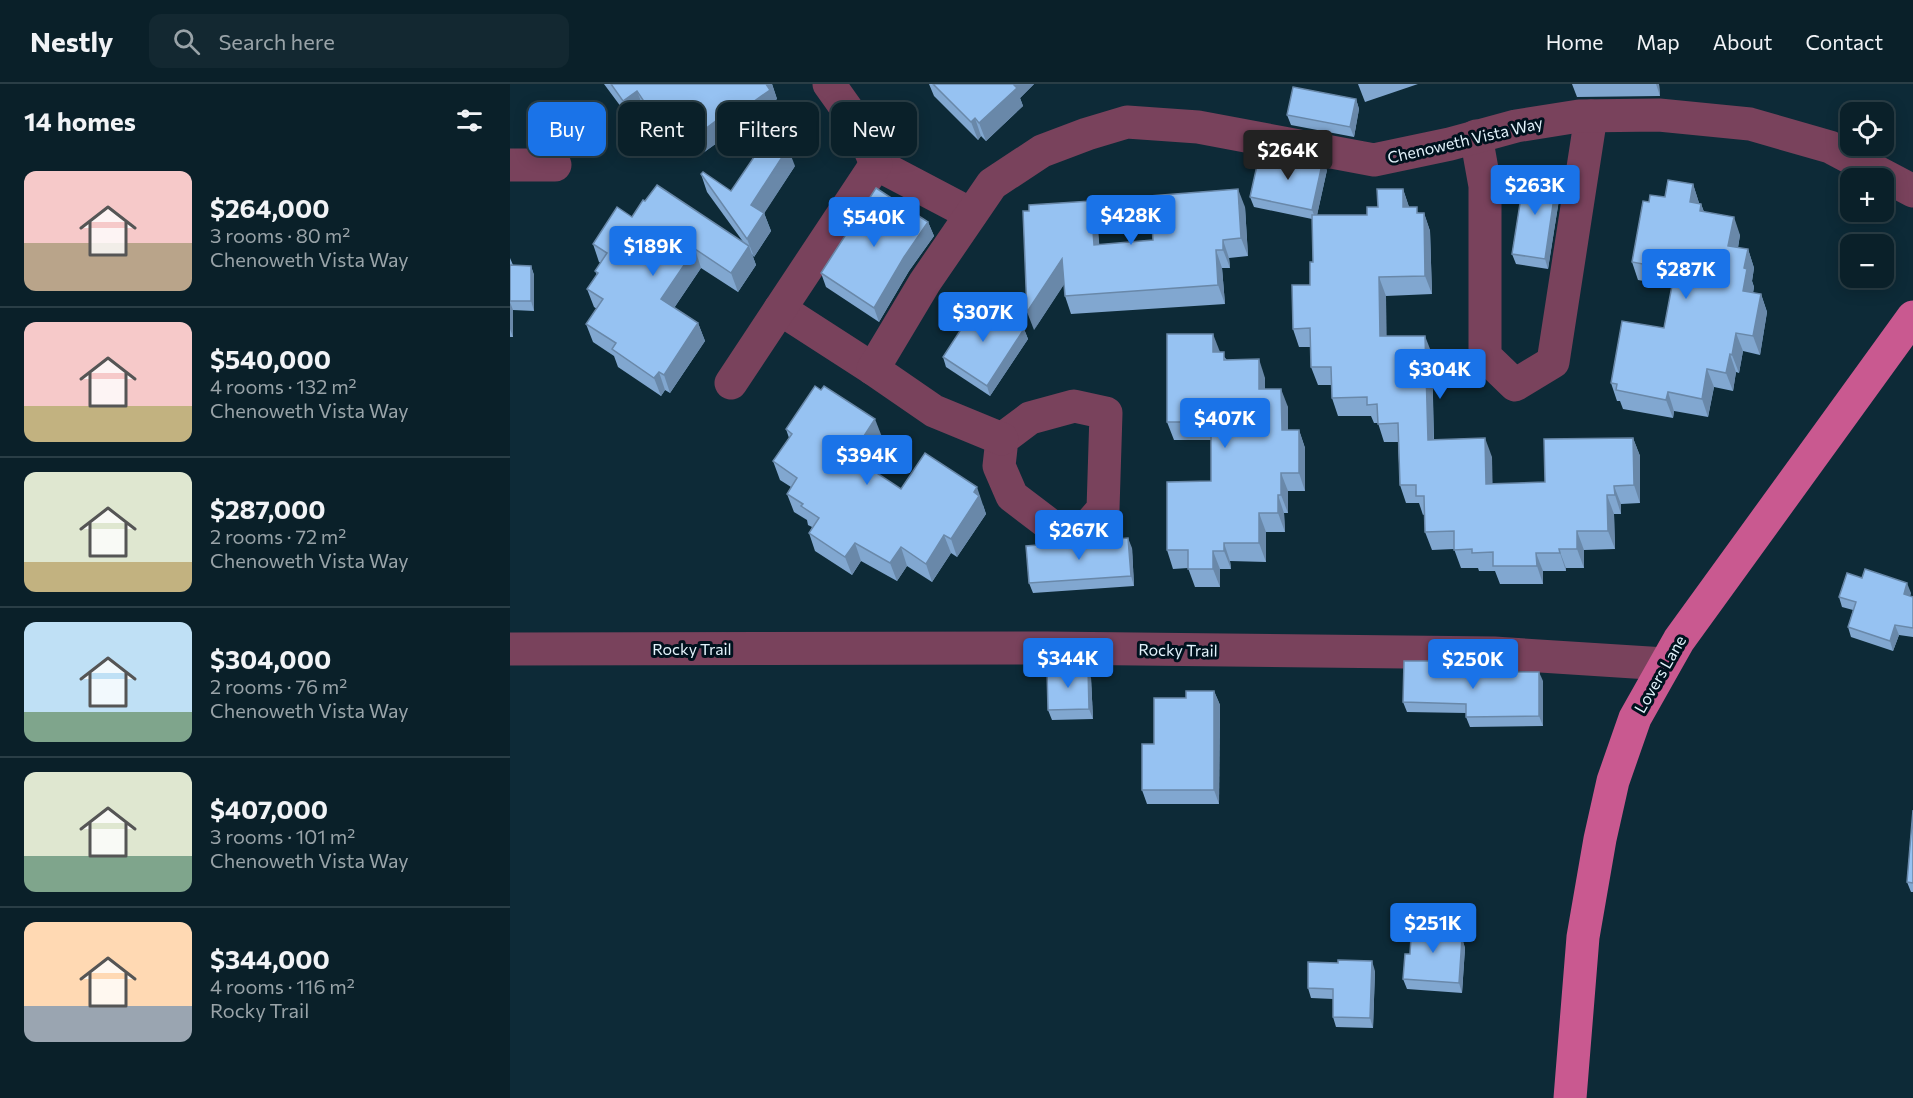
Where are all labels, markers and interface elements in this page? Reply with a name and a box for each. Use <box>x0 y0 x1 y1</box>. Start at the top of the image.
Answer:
search box <box>149 14 569 68</box>
text: Nestly <box>30 24 113 58</box>
icon: search <box>170 25 203 58</box>
text: Search here <box>218 28 335 55</box>
text: Home <box>1546 29 1603 54</box>
text: Map <box>1636 29 1680 54</box>
text: About <box>1713 29 1772 54</box>
text: Contact <box>1805 29 1883 54</box>
chip: Buy <box>528 102 606 156</box>
chip: Rent <box>618 102 705 156</box>
chip: Filters <box>717 102 819 156</box>
chip: New <box>831 102 917 156</box>
map controls <box>1840 102 1894 288</box>
button: locate <box>1840 102 1894 156</box>
icon: filters <box>453 104 486 137</box>
text: 14 homes <box>24 105 136 136</box>
street label: Chenoweth Vista Way <box>1385 112 1544 167</box>
pin: $264K <box>1246 130 1330 181</box>
text: $264K <box>1257 137 1319 161</box>
pin: $263K <box>1493 165 1577 216</box>
button: + <box>1840 168 1894 222</box>
text: $263K <box>1505 172 1565 196</box>
text: $264,000 <box>210 192 329 223</box>
icon: home <box>72 195 144 267</box>
pin: $428K <box>1089 195 1173 246</box>
pin: $540K <box>832 197 916 248</box>
text: $428K <box>1100 202 1162 226</box>
text: $540K <box>843 204 905 228</box>
text: 3 rooms · 80 m² <box>210 223 350 247</box>
pin: $189K <box>611 226 695 277</box>
text: $189K <box>623 233 683 257</box>
button: − <box>1840 234 1894 288</box>
text: Chenoweth Vista Way <box>210 247 409 271</box>
pin: $287K <box>1644 249 1728 300</box>
text: $287K <box>1656 256 1716 280</box>
pin: $307K <box>941 292 1025 343</box>
text: $307K <box>952 299 1014 323</box>
text: $540,000 <box>210 343 331 374</box>
icon: home <box>72 346 144 418</box>
pin: $304K <box>1398 349 1482 400</box>
text: $304K <box>1409 356 1471 380</box>
text: 4 rooms · 132 m² <box>210 374 357 398</box>
text: Chenoweth Vista Way <box>210 398 409 422</box>
pin: $407K <box>1183 398 1267 449</box>
text: $407K <box>1194 405 1256 429</box>
pin: $394K <box>825 435 909 486</box>
text: $394K <box>836 442 898 466</box>
text: $287,000 <box>210 493 326 524</box>
icon: home <box>72 496 144 568</box>
pin: $267K <box>1037 510 1121 561</box>
text: $267K <box>1049 517 1109 541</box>
text: 2 rooms · 72 m² <box>210 524 346 548</box>
text: Chenoweth Vista Way <box>210 548 409 572</box>
street label: Lovers Lane <box>1630 632 1689 716</box>
pin: $344K <box>1026 638 1110 689</box>
street label: Rocky Trail <box>652 639 732 658</box>
street label: Rocky Trail <box>1138 639 1218 660</box>
pin: $250K <box>1431 639 1515 690</box>
text: $304,000 <box>210 643 331 674</box>
text: $344K <box>1037 645 1099 669</box>
icon: home <box>72 646 144 718</box>
text: $250K <box>1442 646 1504 670</box>
text: 2 rooms · 76 m² <box>210 674 347 698</box>
text: Chenoweth Vista Way <box>210 698 409 722</box>
text: $407,000 <box>210 793 328 824</box>
icon: home <box>72 796 144 868</box>
text: 3 rooms · 101 m² <box>210 824 355 848</box>
text: Chenoweth Vista Way <box>210 848 409 872</box>
pin: $251K <box>1391 903 1475 954</box>
text: $251K <box>1404 910 1462 934</box>
text: $344,000 <box>210 943 330 974</box>
icon: home <box>72 946 144 1018</box>
text: 4 rooms · 116 m² <box>210 974 355 998</box>
text: Rocky Trail <box>210 998 309 1022</box>

